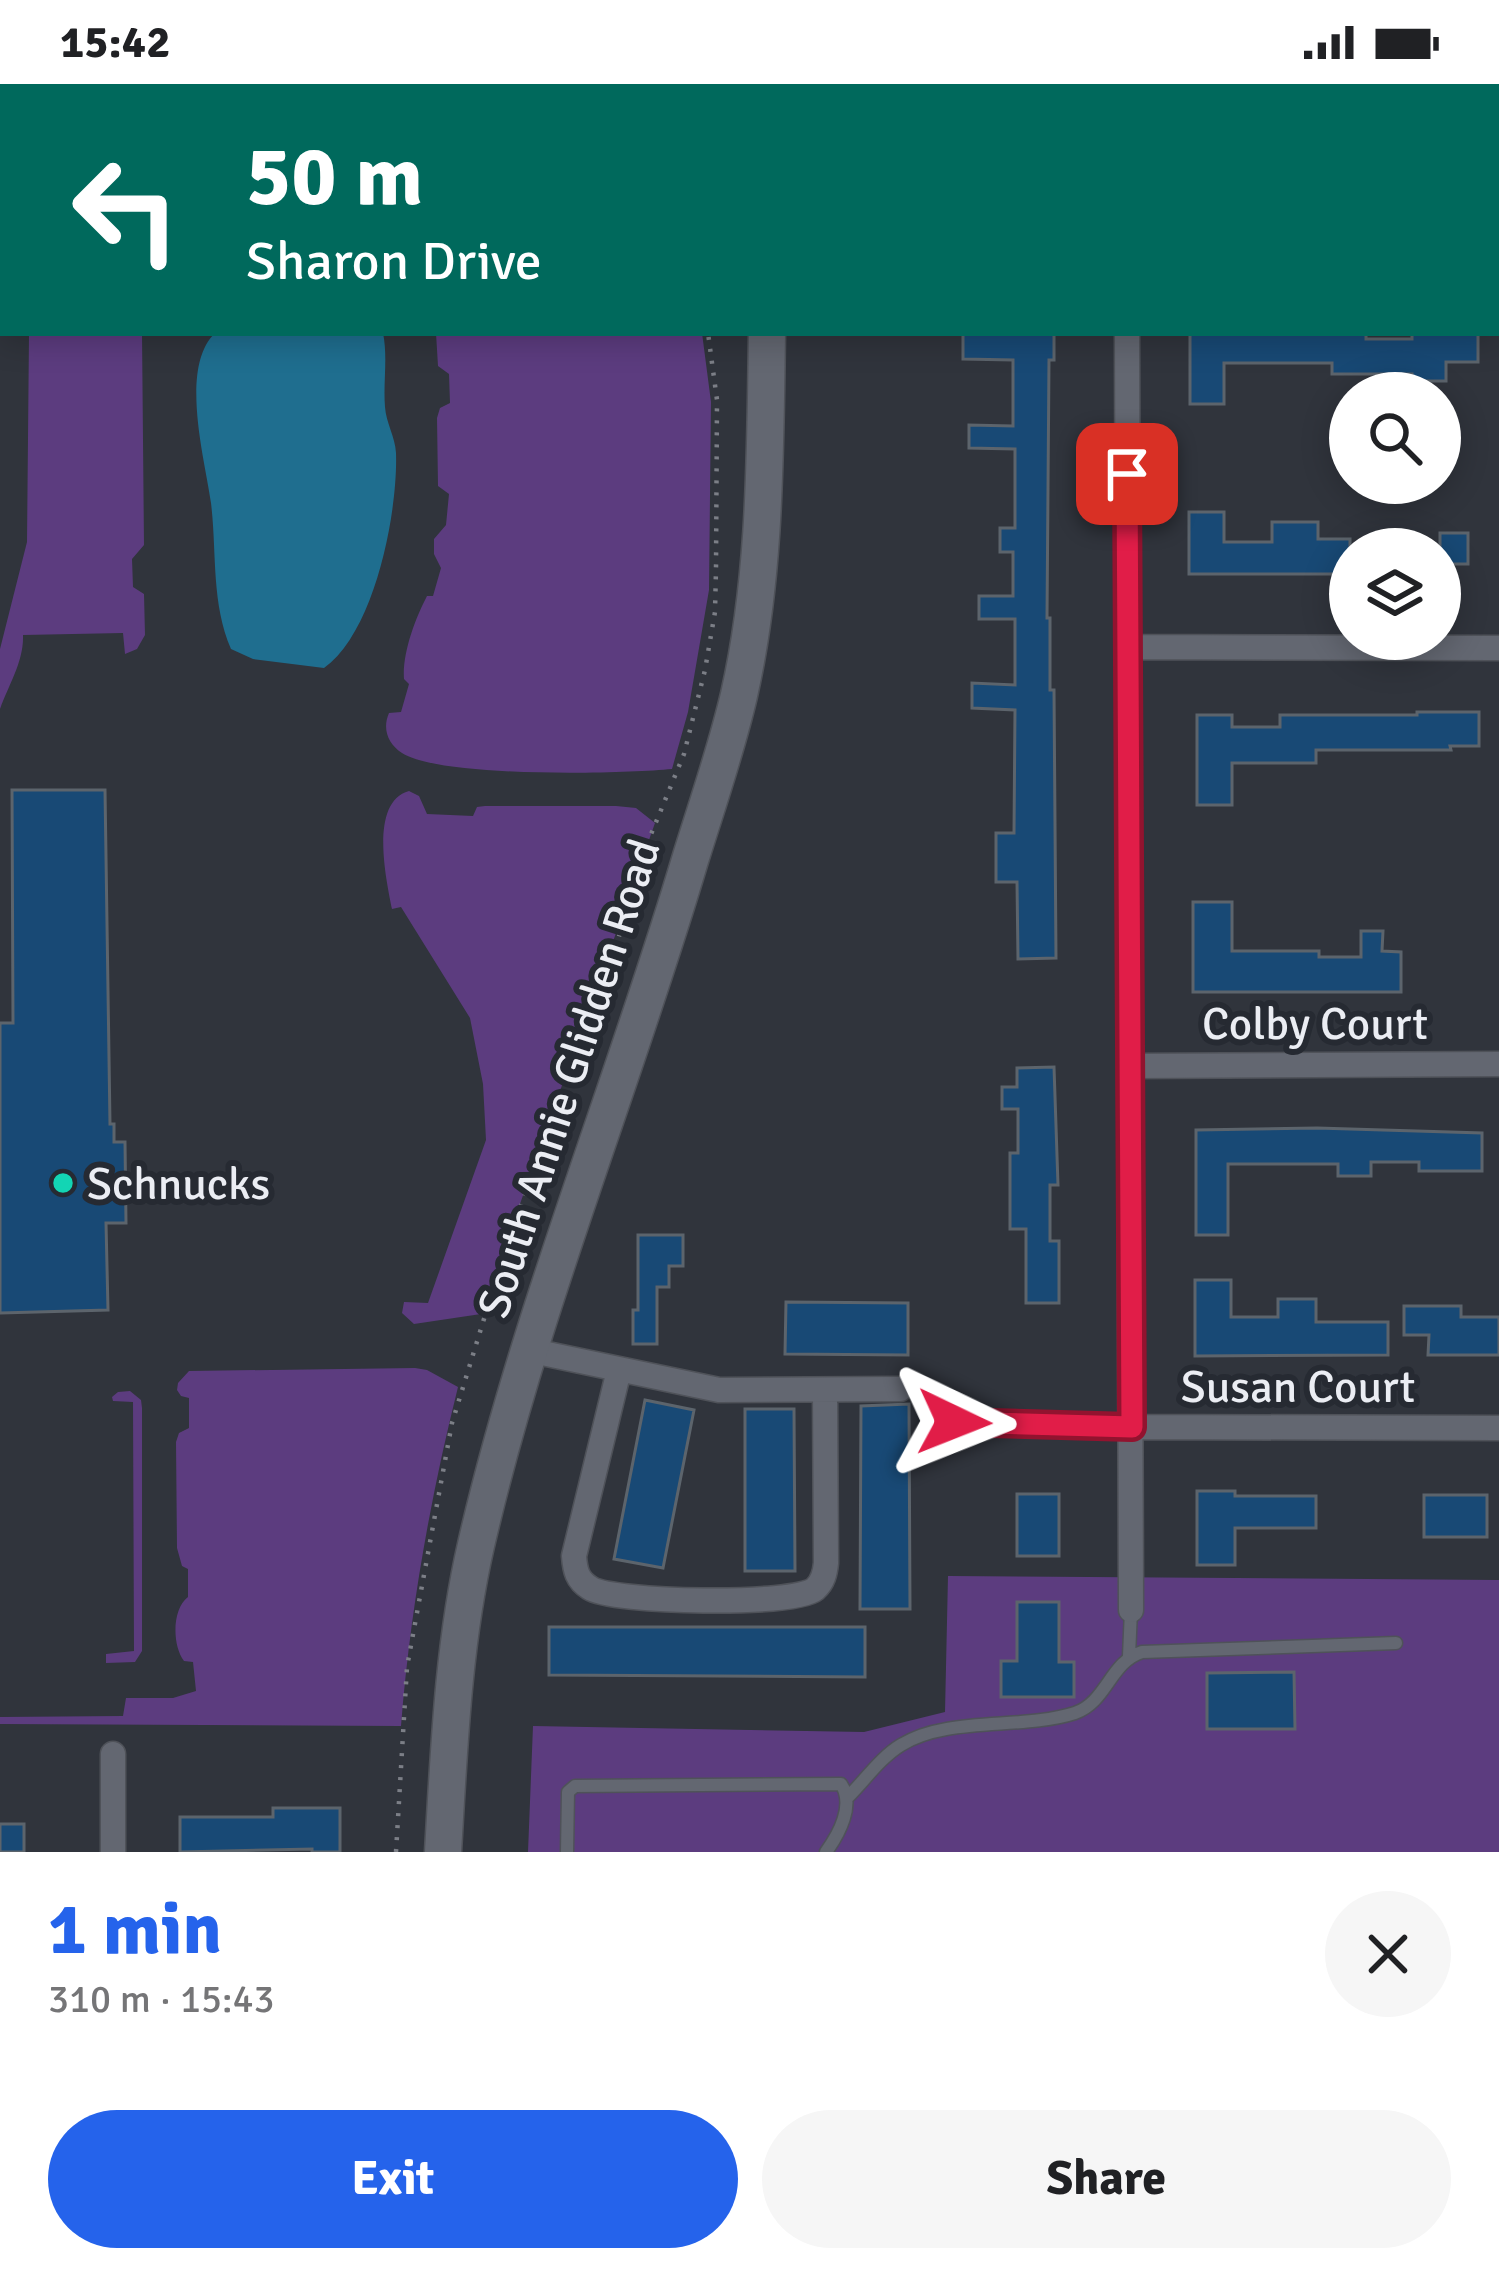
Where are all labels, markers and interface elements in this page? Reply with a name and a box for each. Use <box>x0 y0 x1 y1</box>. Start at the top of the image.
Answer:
text: 15:42 <box>60 15 170 70</box>
text: 50 m <box>246 125 423 229</box>
icon: left <box>48 132 204 288</box>
text: Sharon Drive <box>246 228 542 295</box>
map controls <box>1329 372 1461 660</box>
button: search <box>1329 372 1461 504</box>
pin <box>1076 423 1178 525</box>
icon: arrive <box>1094 441 1160 507</box>
button: layers <box>1329 528 1461 660</box>
street label: South Annie Glidden Road <box>466 832 673 1324</box>
street label: Colby Court <box>1202 997 1428 1052</box>
place label: Schnucks <box>87 1157 270 1212</box>
marker: Schnucks <box>50 1170 76 1196</box>
position arrow <box>891 1359 1017 1485</box>
street label: Susan Court <box>1181 1360 1415 1415</box>
text: 1 min <box>48 1885 222 1974</box>
button: close <box>1325 1891 1451 2017</box>
text: 310 m · 15:43 <box>48 1975 275 2023</box>
button: Exit <box>48 2110 738 2248</box>
button: Share <box>762 2110 1451 2248</box>

